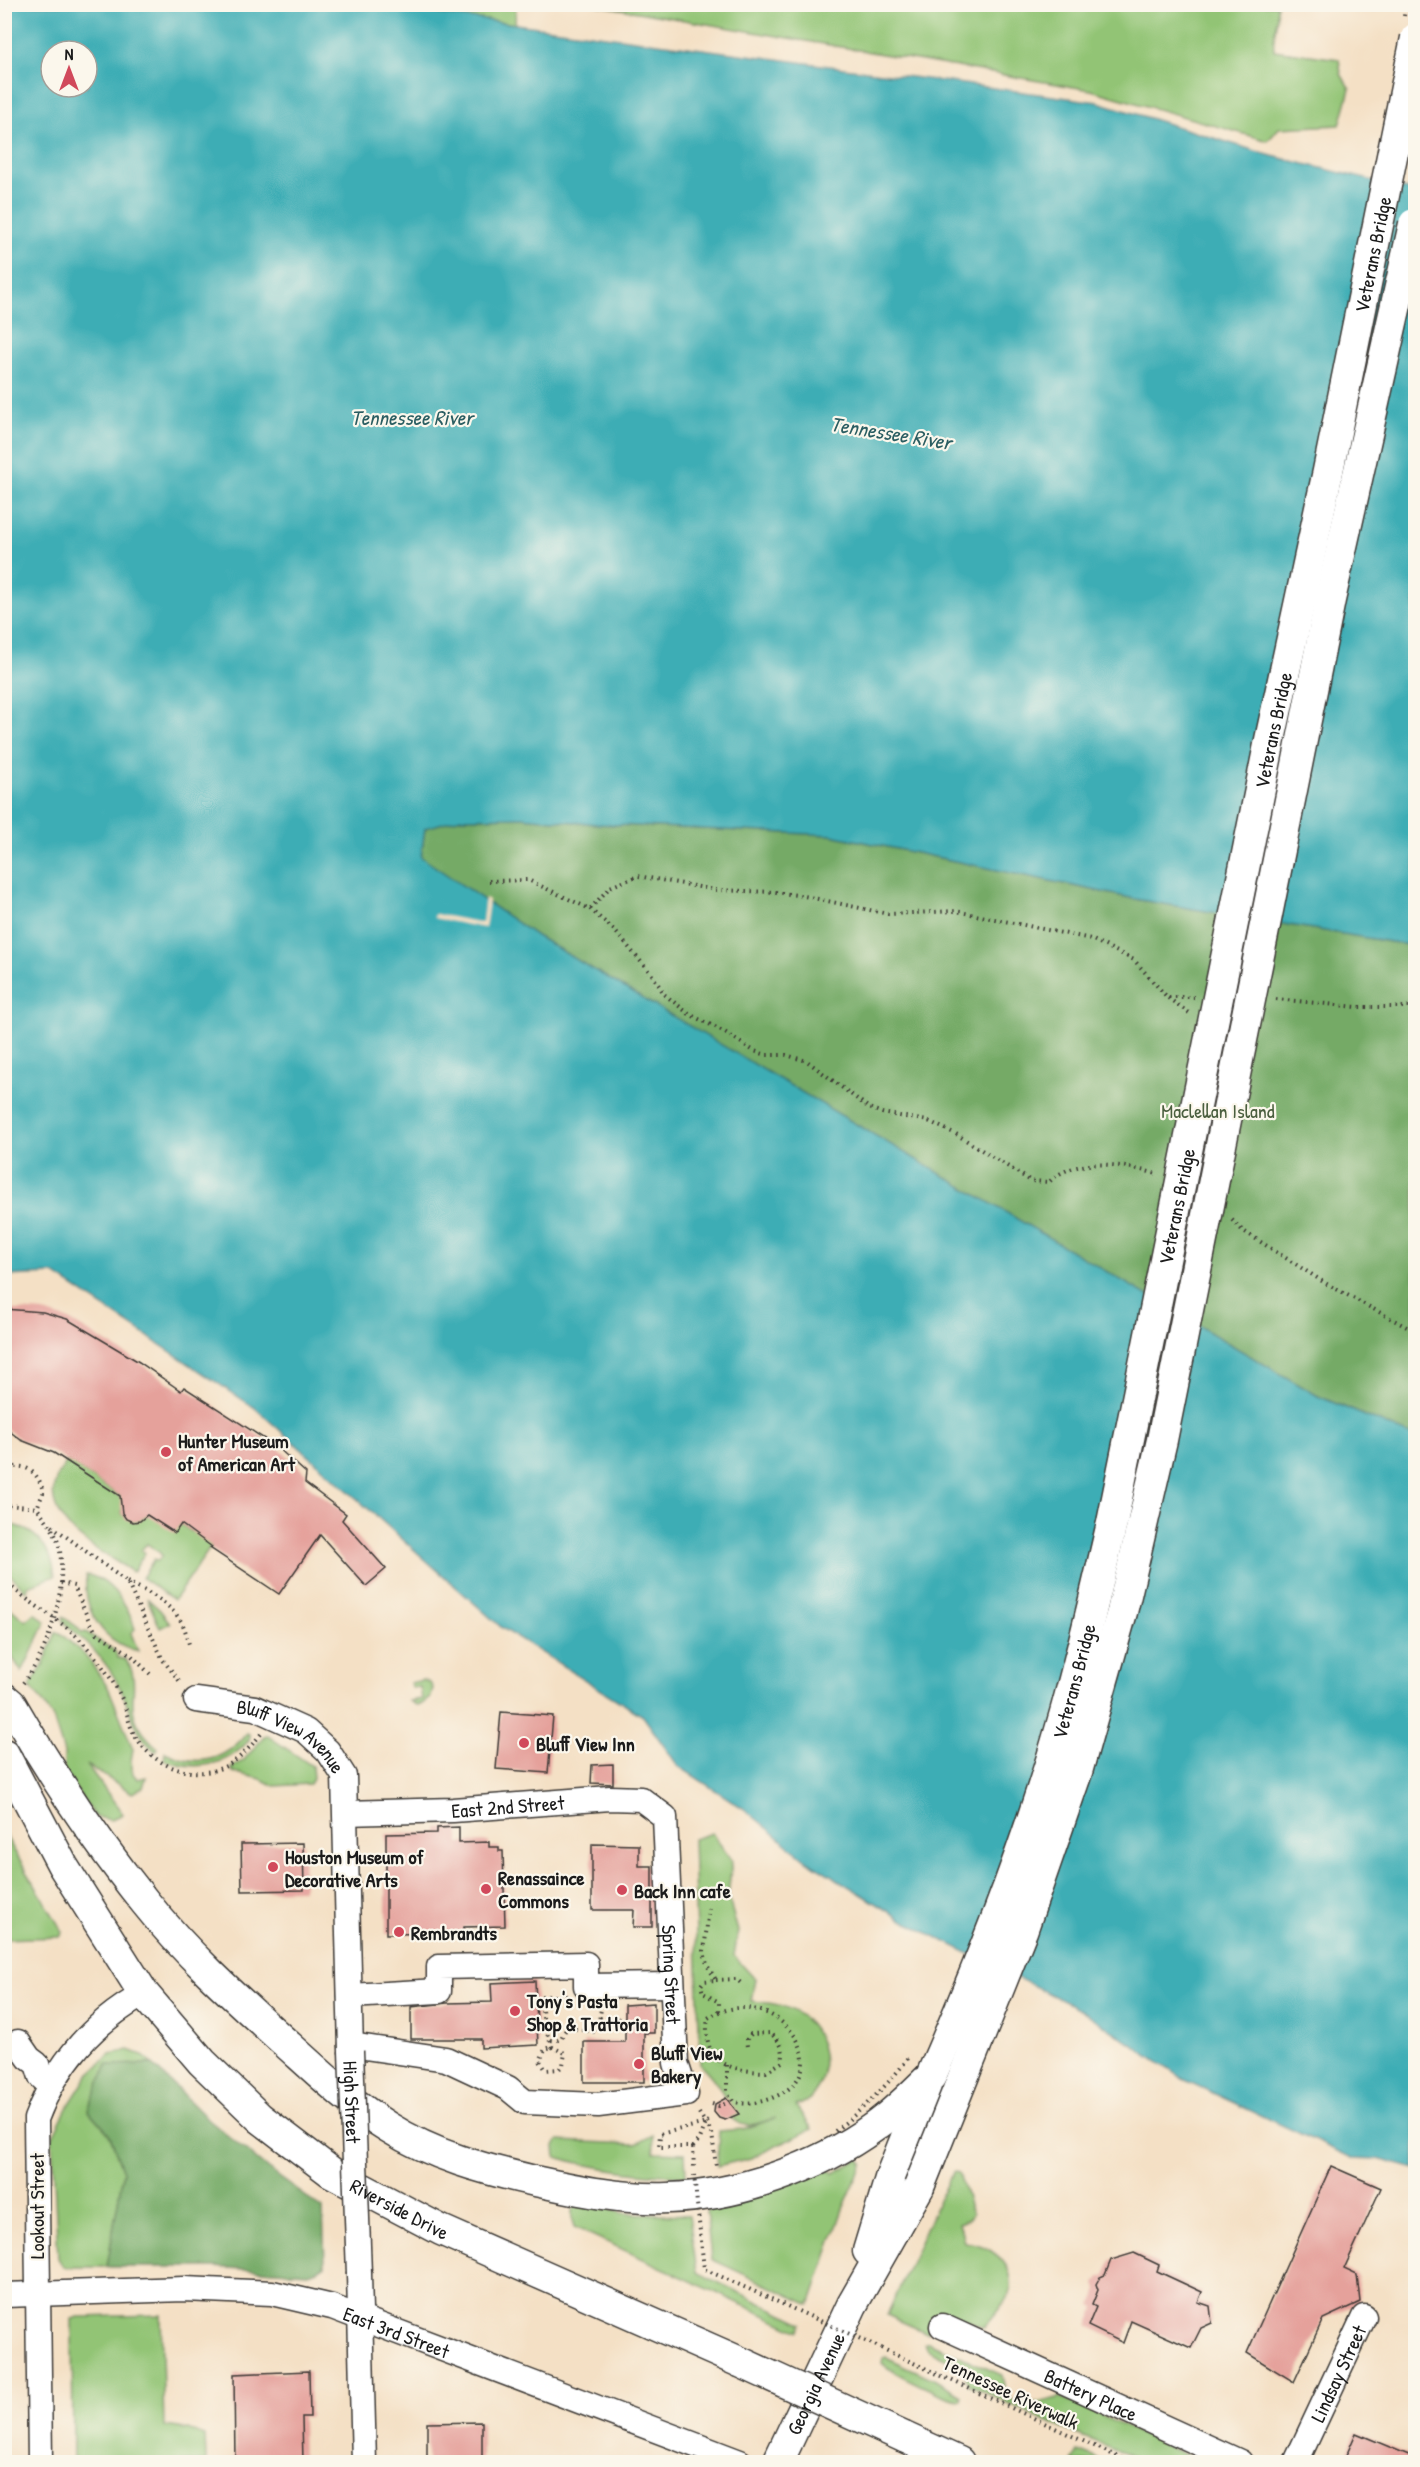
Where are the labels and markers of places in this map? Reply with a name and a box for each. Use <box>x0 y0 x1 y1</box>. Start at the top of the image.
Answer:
place label: Hunter Museum of American Art <box>178 1427 296 1477</box>
marker: Hunter Museum of American Art <box>159 1445 173 1459</box>
place label: Bluff View Inn <box>536 1730 635 1757</box>
marker: Bluff View Inn <box>517 1736 531 1750</box>
place label: Houston Museum of Decorative Arts <box>285 1843 425 1893</box>
marker: Houston Museum of Decorative Arts <box>266 1860 280 1874</box>
place label: Renassaince Commons <box>498 1864 584 1914</box>
place label: Back Inn cafe <box>634 1877 731 1904</box>
marker: Renassaince Commons <box>479 1882 493 1896</box>
marker: Back Inn cafe <box>615 1883 629 1897</box>
place label: Rembrandts <box>411 1919 497 1946</box>
marker: Rembrandts <box>392 1925 406 1939</box>
place label: Tony's Pasta Shop & Trattoria <box>526 1987 648 2038</box>
marker: Tony's Pasta Shop & Trattoria <box>508 2004 522 2018</box>
place label: Bluff View Bakery <box>651 2039 723 2090</box>
marker: Bluff View Bakery <box>632 2057 646 2071</box>

